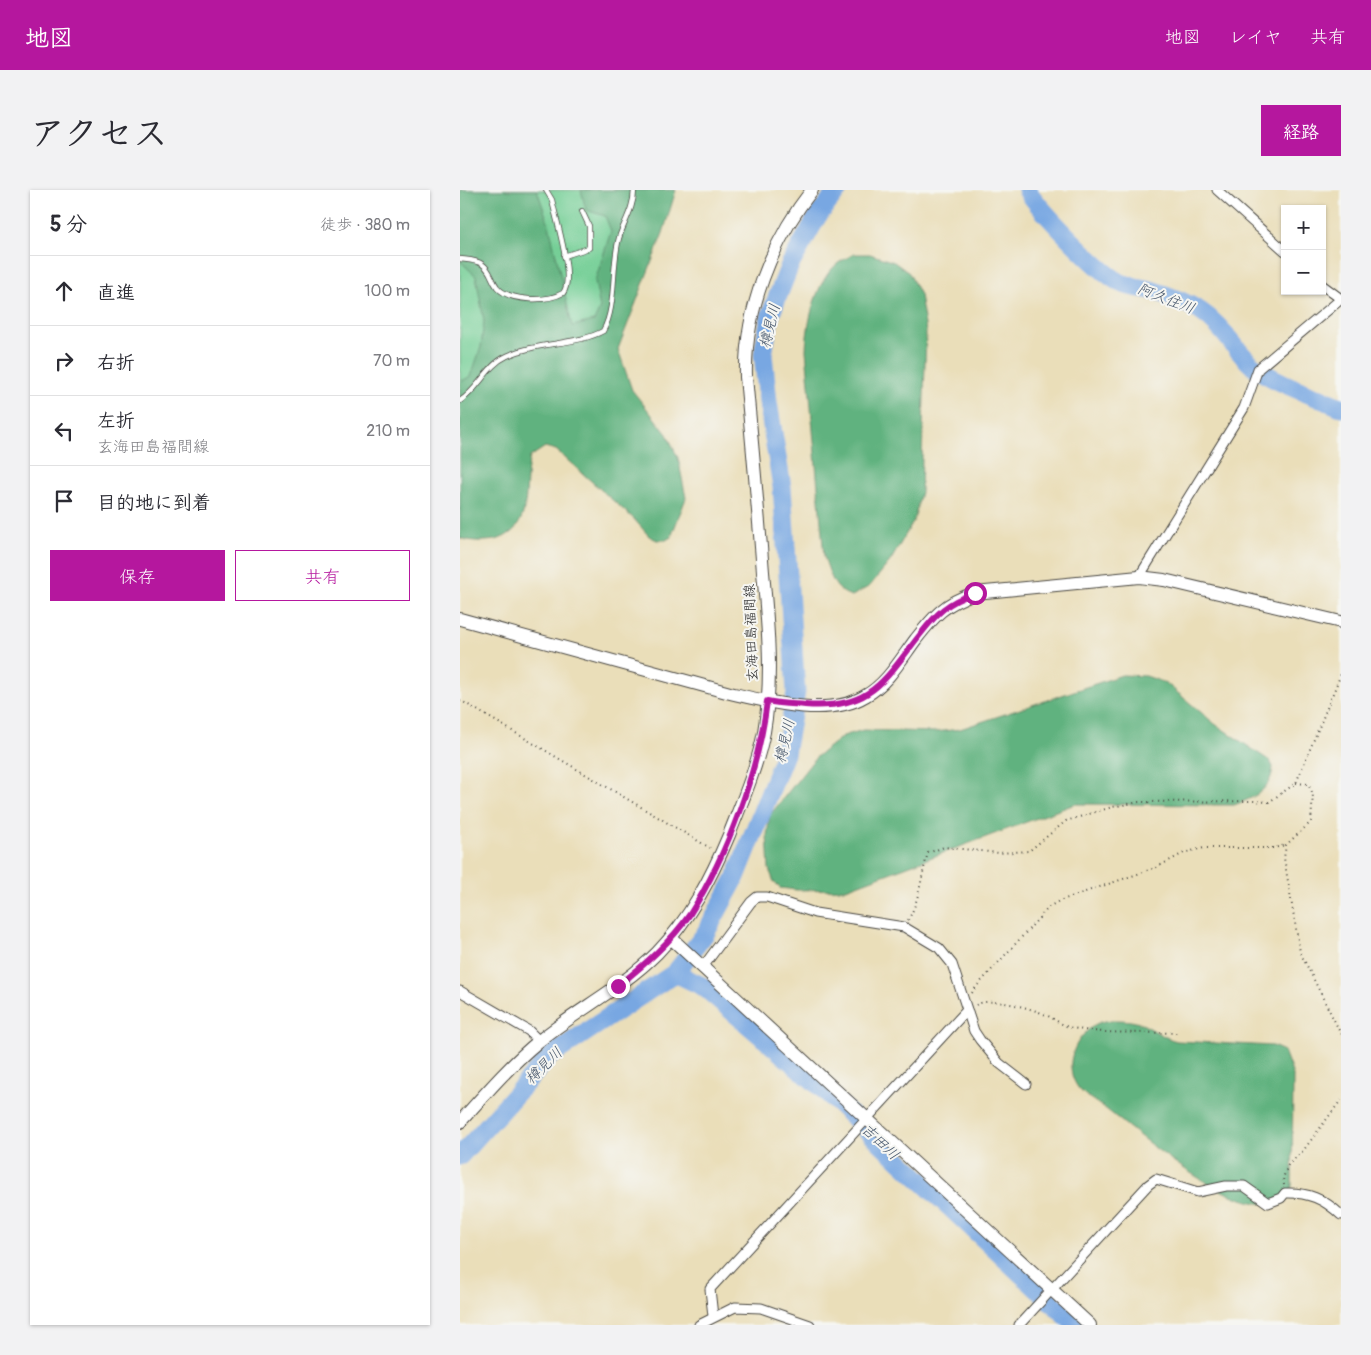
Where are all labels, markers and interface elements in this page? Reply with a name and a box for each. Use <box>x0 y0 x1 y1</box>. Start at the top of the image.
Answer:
text: 地図 <box>25 24 73 53</box>
text: 地図 <box>1165 26 1201 49</box>
text: レイヤ <box>1229 26 1282 49</box>
text: 共有 <box>1310 26 1346 49</box>
button: 経路 <box>1261 105 1341 156</box>
text: アクセス <box>30 112 168 156</box>
map controls <box>1281 205 1326 295</box>
button: + <box>1281 205 1326 250</box>
text: 5 分 <box>50 211 87 238</box>
text: 徒歩 · 380 m <box>320 215 410 235</box>
button: − <box>1281 250 1326 295</box>
icon: ahead <box>50 277 78 305</box>
water label: 阿久住川 <box>1135 279 1197 319</box>
text: 直進 <box>97 281 135 305</box>
text: 100 m <box>364 281 410 301</box>
water label: 樽見川 <box>755 302 785 350</box>
icon: right <box>50 347 78 375</box>
text: 右折 <box>97 351 135 375</box>
text: 70 m <box>373 351 410 371</box>
text: 左折 <box>97 409 135 433</box>
icon: left <box>50 417 78 445</box>
text: 210 m <box>366 421 410 441</box>
text: 玄海田島福間線 <box>97 437 209 457</box>
icon: arrive <box>50 487 78 515</box>
text: 目的地に到着 <box>97 491 211 515</box>
button: 保存 <box>50 550 225 601</box>
button: 共有 <box>235 550 410 601</box>
route start <box>964 582 987 605</box>
street label: 玄海田島福間線 <box>741 584 761 682</box>
water label: 樽見川 <box>771 717 799 765</box>
route end <box>607 975 630 998</box>
water label: 樽見川 <box>521 1044 567 1088</box>
water label: 吉田川 <box>857 1120 903 1164</box>

